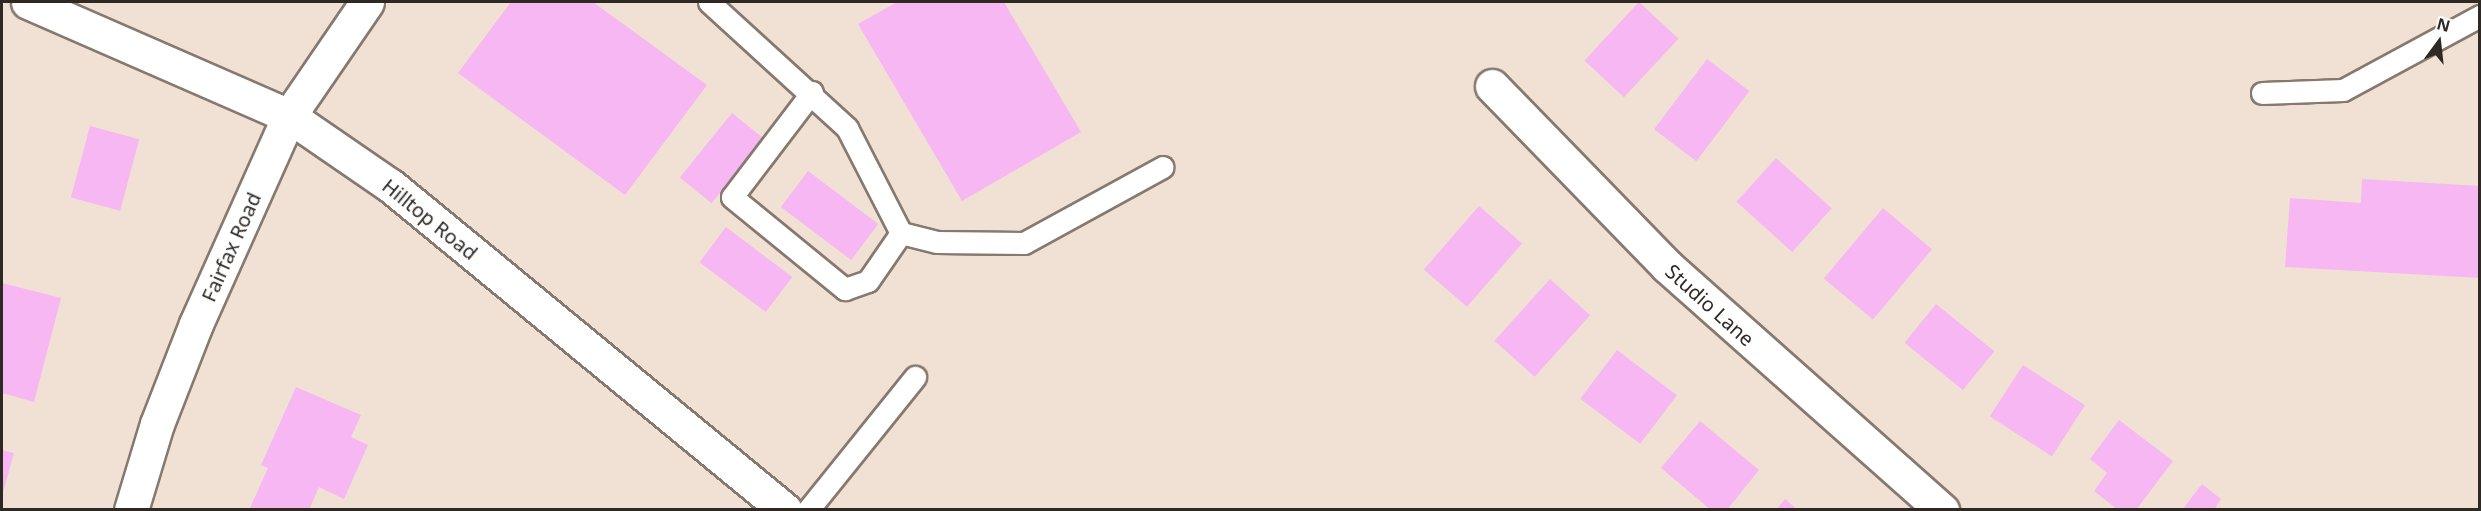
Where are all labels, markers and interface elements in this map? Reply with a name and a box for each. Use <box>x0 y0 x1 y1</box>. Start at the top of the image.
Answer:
north arrow <box>2409 12 2469 72</box>
text: N <box>2435 12 2453 37</box>
street label: Hilltop Road <box>378 173 482 265</box>
street label: Fairfax Road <box>196 189 266 305</box>
street label: Studio Lane <box>1661 259 1759 351</box>

